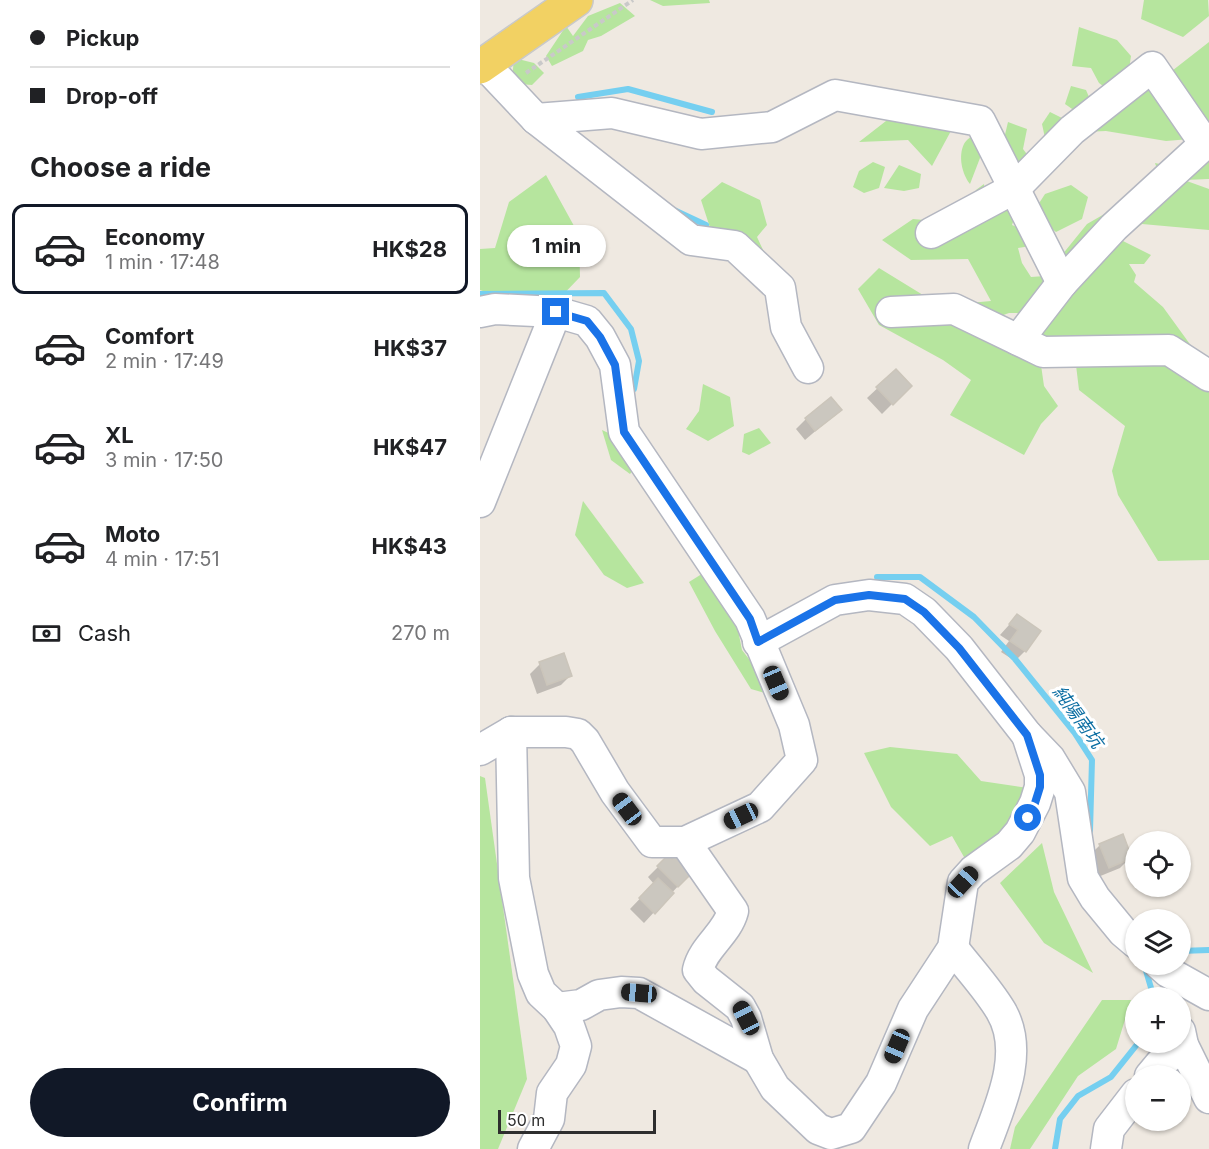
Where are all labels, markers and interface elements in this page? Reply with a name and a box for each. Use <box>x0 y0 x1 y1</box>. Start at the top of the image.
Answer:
text: Pickup <box>66 25 140 51</box>
text: Drop-off <box>66 83 158 109</box>
text: Choose a ride <box>30 151 211 184</box>
icon: car <box>33 222 87 276</box>
text: Economy <box>105 224 205 250</box>
callout: 1 min <box>506 225 605 267</box>
text: 1 min <box>532 234 581 258</box>
text: HK$28 <box>372 236 447 262</box>
text: 1 min · 17:48 <box>105 250 220 274</box>
route end <box>542 298 569 325</box>
icon: car <box>33 321 87 375</box>
text: Comfort <box>105 323 194 349</box>
text: HK$37 <box>374 335 447 361</box>
text: 2 min · 17:49 <box>105 349 224 373</box>
icon: car <box>33 420 87 474</box>
text: XL <box>105 422 134 448</box>
text: HK$47 <box>373 434 447 460</box>
text: 3 min · 17:50 <box>105 448 224 472</box>
icon: car <box>33 519 87 573</box>
text: Moto <box>105 521 160 547</box>
text: HK$43 <box>371 533 447 559</box>
text: 4 min · 17:51 <box>105 547 220 571</box>
icon: cash <box>30 617 63 650</box>
text: Cash <box>78 620 131 646</box>
text: 270 m <box>391 621 450 645</box>
car <box>761 663 791 703</box>
water label: 純陽南坑 <box>1049 681 1110 754</box>
car <box>609 789 645 829</box>
car <box>721 800 761 832</box>
route start <box>1014 804 1041 831</box>
map controls <box>1125 831 1191 1131</box>
button: locate <box>1125 831 1191 897</box>
car <box>944 863 982 901</box>
button: layers <box>1125 909 1191 975</box>
car <box>620 982 658 1004</box>
button: + <box>1125 987 1191 1053</box>
car <box>730 998 762 1038</box>
car <box>882 1026 912 1066</box>
button: − <box>1125 1065 1191 1131</box>
button: Confirm <box>30 1068 450 1137</box>
scale bar <box>498 1107 656 1134</box>
text: 50 m <box>507 1110 545 1130</box>

